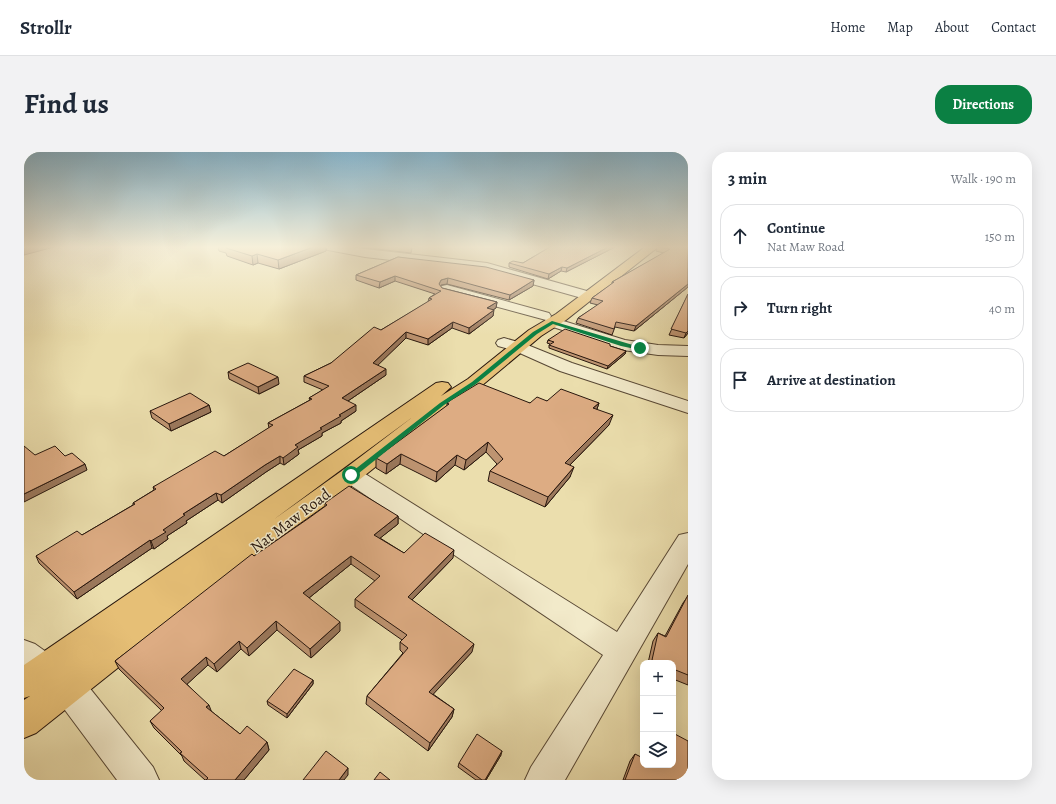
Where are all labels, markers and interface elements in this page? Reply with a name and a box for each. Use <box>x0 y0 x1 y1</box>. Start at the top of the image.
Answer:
text: Strollr <box>20 15 72 41</box>
text: Home <box>830 18 865 37</box>
text: Map <box>887 18 913 37</box>
text: About <box>935 18 969 37</box>
text: Contact <box>991 18 1036 37</box>
text: Find us <box>24 85 109 123</box>
button: Directions <box>935 85 1032 124</box>
text: 3 min <box>728 167 767 190</box>
text: Walk · 190 m <box>951 170 1016 187</box>
text: Continue <box>767 218 825 238</box>
icon: ahead <box>729 225 751 247</box>
text: 150 m <box>985 228 1015 245</box>
text: Nat Maw Road <box>767 238 845 255</box>
icon: right <box>729 297 751 319</box>
text: Turn right <box>767 298 832 318</box>
text: 40 m <box>989 300 1015 317</box>
route end <box>631 339 649 357</box>
icon: arrive <box>729 369 751 391</box>
text: Arrive at destination <box>767 370 896 390</box>
route start <box>342 466 360 484</box>
street label: Nat Maw Road <box>246 483 336 558</box>
map controls <box>640 660 676 768</box>
button: + <box>640 660 676 696</box>
button: − <box>640 696 676 732</box>
button: layers <box>640 732 676 768</box>

